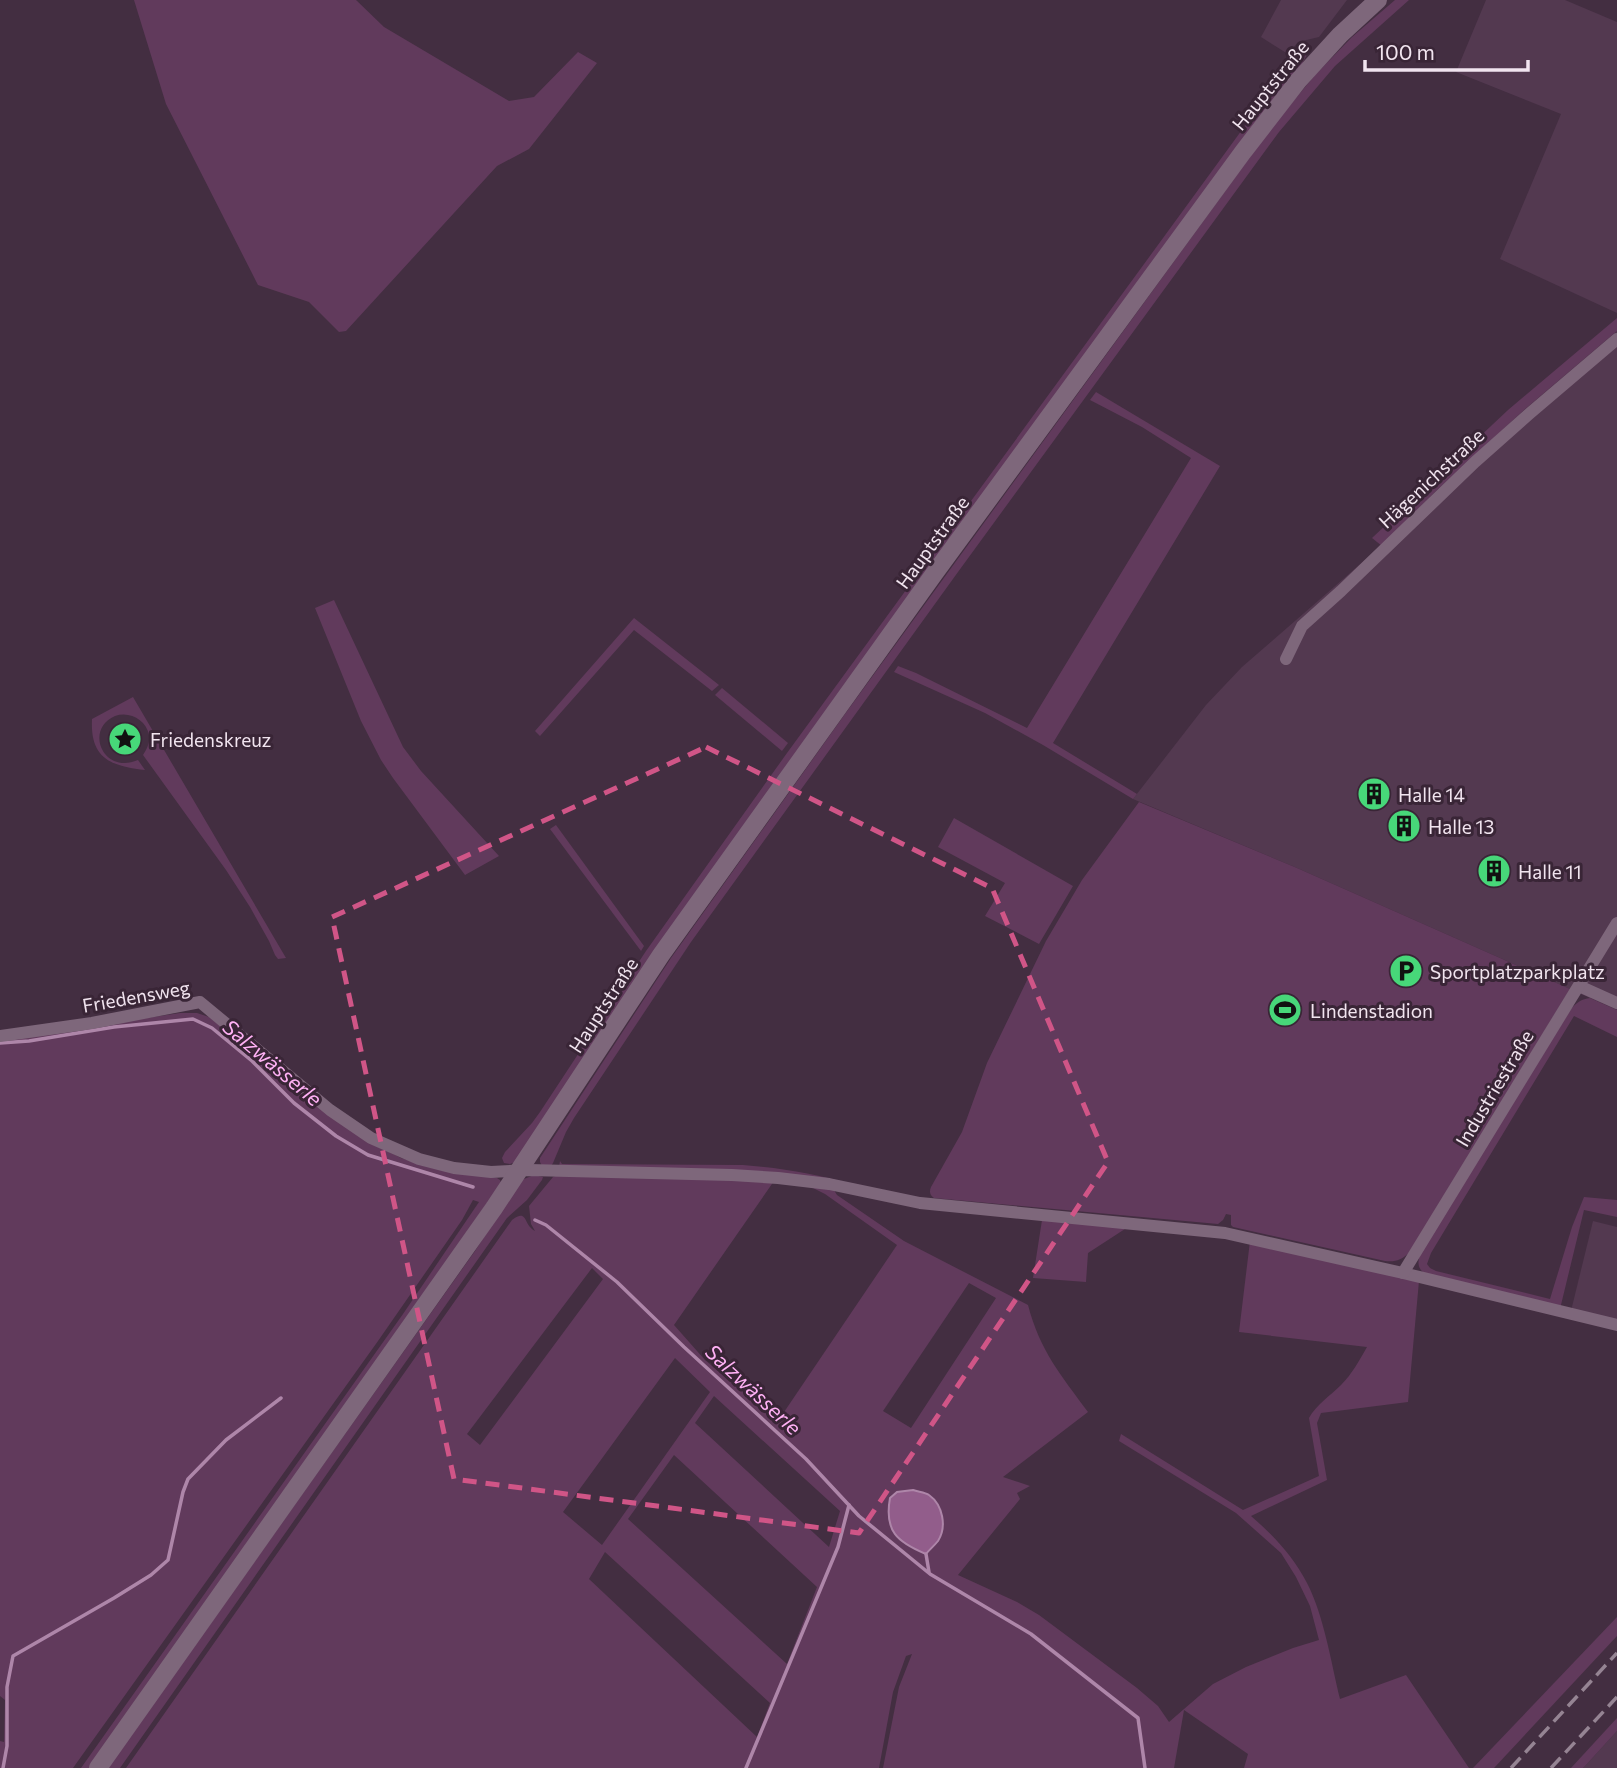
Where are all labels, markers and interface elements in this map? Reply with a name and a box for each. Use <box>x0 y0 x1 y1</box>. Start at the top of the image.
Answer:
scale bar <box>1365 28 1528 72</box>
street label: Hauptstraße <box>1227 35 1313 135</box>
text: 100 m <box>1376 39 1435 64</box>
street label: Hägenichstraße <box>1374 423 1488 533</box>
street label: Hauptstraße <box>891 491 973 593</box>
place icon: Friedenskreuz <box>106 720 144 758</box>
place label: Friedenskreuz <box>150 728 271 751</box>
building icon: Halle 14 <box>1355 775 1393 813</box>
place label: Halle 14 <box>1398 783 1465 806</box>
building icon: Halle 13 <box>1385 807 1423 845</box>
place label: Halle 13 <box>1428 815 1494 838</box>
building icon: Halle 11 <box>1475 852 1513 890</box>
place label: Halle 11 <box>1518 860 1582 883</box>
parking icon: Sportplatzparkplatz <box>1387 952 1425 990</box>
street label: Hauptstraße <box>564 953 642 1057</box>
place label: Sportplatzparkplatz <box>1430 960 1605 983</box>
street label: Friedensweg <box>81 975 191 1017</box>
sports icon: Lindenstadion <box>1266 991 1304 1029</box>
place label: Lindenstadion <box>1310 999 1433 1022</box>
water label: Salzwässerle <box>218 1013 328 1111</box>
street label: Industriestraße <box>1450 1026 1538 1150</box>
water label: Salzwässerle <box>701 1338 807 1440</box>

